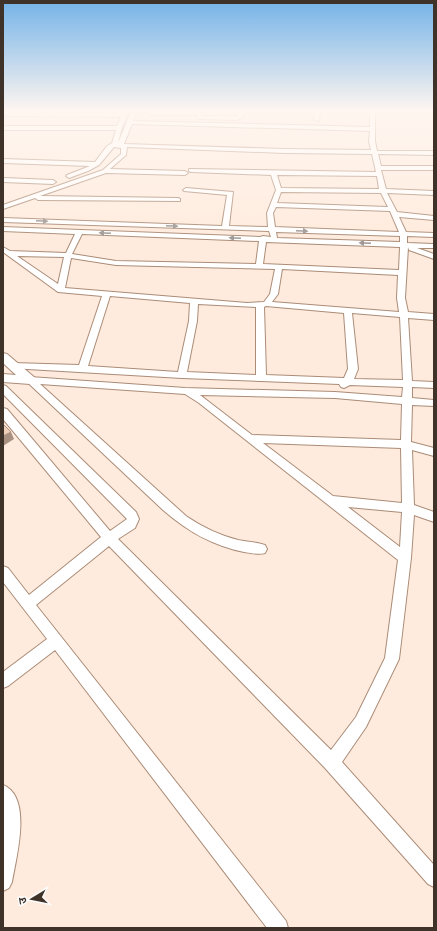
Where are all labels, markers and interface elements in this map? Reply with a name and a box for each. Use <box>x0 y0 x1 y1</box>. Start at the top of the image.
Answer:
one-way arrow <box>36 218 48 225</box>
one-way arrow <box>166 223 179 229</box>
one-way arrow <box>296 227 308 234</box>
one-way arrow <box>99 229 111 236</box>
one-way arrow <box>229 234 241 241</box>
one-way arrow <box>359 240 371 247</box>
north arrow <box>12 879 52 919</box>
text: उ <box>16 896 30 905</box>

